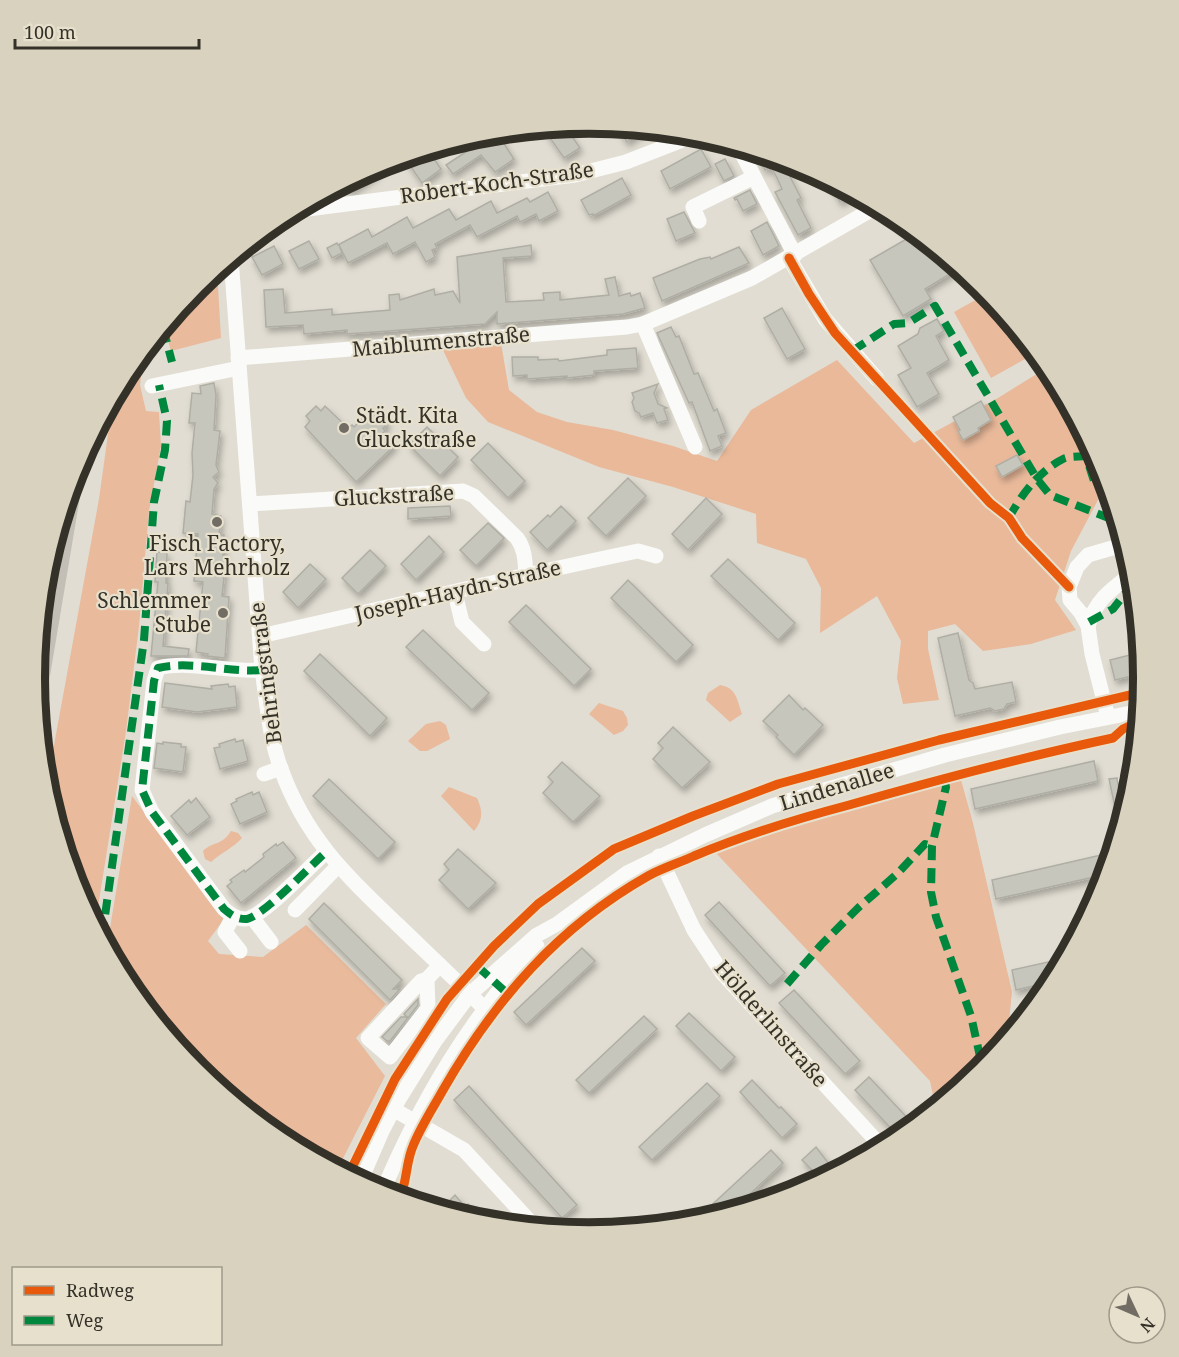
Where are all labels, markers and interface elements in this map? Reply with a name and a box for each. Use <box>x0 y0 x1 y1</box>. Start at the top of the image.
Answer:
scale bar <box>15 12 200 50</box>
text: 100 m <box>24 20 76 44</box>
street label: Robert-Koch-Straße <box>398 155 596 209</box>
street label: Maiblumenstraße <box>351 319 531 363</box>
place label: Städt. Kita Gluckstraße <box>356 401 476 453</box>
marker: Städt. Kita Gluckstraße <box>337 421 351 435</box>
street label: Gluckstraße <box>333 478 455 512</box>
marker: Fisch Factory, Lars Mehrholz <box>210 515 224 529</box>
place label: Fisch Factory, Lars Mehrholz <box>144 529 290 581</box>
street label: Joseph-Haydn-Straße <box>351 553 564 628</box>
place label: Schlemmer Stube <box>97 586 211 638</box>
street label: Behringstraße <box>242 601 288 746</box>
marker: Schlemmer Stube <box>216 606 230 620</box>
street label: Lindenallee <box>776 755 897 817</box>
street label: Hölderlinstraße <box>709 954 834 1093</box>
legend <box>12 1267 222 1345</box>
text: Radweg <box>66 1278 134 1302</box>
north arrow <box>1107 1285 1167 1345</box>
text: Weg <box>66 1308 103 1332</box>
text: N <box>1135 1313 1160 1338</box>

